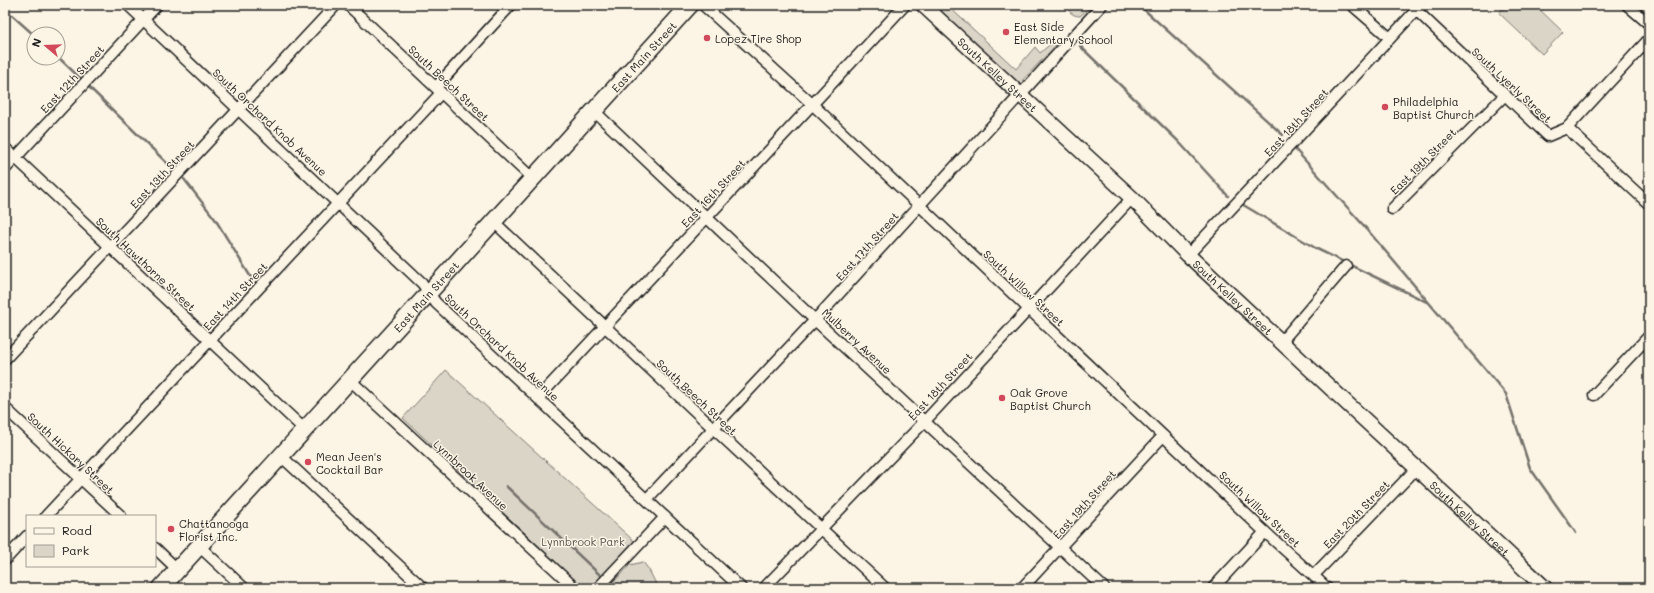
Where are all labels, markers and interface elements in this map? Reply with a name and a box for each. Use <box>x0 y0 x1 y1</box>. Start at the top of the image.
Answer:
street label: East Main Street <box>607 18 680 95</box>
place label: East Side Elementary School <box>1014 19 1113 47</box>
north arrow <box>26 26 66 66</box>
marker: East Side Elementary School <box>1001 27 1011 37</box>
place label: Lopez Tire Shop <box>715 31 802 46</box>
marker: Lopez Tire Shop <box>702 33 712 43</box>
street label: South Kelley Street <box>955 34 1041 115</box>
text: N <box>28 36 45 49</box>
street label: East 12th Street <box>37 42 107 116</box>
street label: South Beech Street <box>406 42 493 124</box>
street label: South Lyerly Street <box>1469 44 1555 126</box>
street label: South Orchard Knob Avenue <box>210 65 330 179</box>
street label: East 18th Street <box>1261 85 1332 159</box>
place label: Philadelphia Baptist Church <box>1393 94 1474 122</box>
marker: Philadelphia Baptist Church <box>1380 102 1390 112</box>
street label: East 19th Street <box>1387 125 1459 197</box>
street label: East 13th Street <box>127 137 198 211</box>
street label: East 16th Street <box>678 156 749 230</box>
street label: East 17th Street <box>832 208 902 284</box>
street label: South Hawthorne Street <box>93 214 199 314</box>
street label: South Willow Street <box>980 247 1068 330</box>
street label: South Kelley Street <box>1190 256 1276 338</box>
street label: East Main Street <box>390 258 462 335</box>
street label: East 14th Street <box>200 259 271 333</box>
street label: South Orchard Knob Avenue <box>442 290 562 404</box>
street label: Mulberry Avenue <box>819 305 895 377</box>
street label: East 18th Street <box>905 349 976 423</box>
street label: South Beech Street <box>654 356 741 438</box>
place label: Oak Grove Baptist Church <box>1010 385 1091 413</box>
marker: Oak Grove Baptist Church <box>997 393 1007 403</box>
street label: South Hickory Street <box>25 409 118 497</box>
street label: Lynnbrook Avenue <box>431 437 512 514</box>
place label: Mean Jeen's Cocktail Bar <box>316 449 383 477</box>
marker: Mean Jeen's Cocktail Bar <box>303 457 313 467</box>
street label: East 19th Street <box>1049 466 1119 542</box>
street label: South Willow Street <box>1216 468 1304 551</box>
street label: East 20th Street <box>1320 477 1393 551</box>
street label: South Kelley Street <box>1427 477 1513 559</box>
legend <box>26 515 156 567</box>
place label: Chattanooga Florist Inc. <box>179 516 249 544</box>
text: Road <box>62 522 92 538</box>
marker: Chattanooga Florist Inc. <box>166 524 176 534</box>
park label: Lynnbrook Park <box>541 534 625 549</box>
text: Park <box>62 542 89 558</box>

